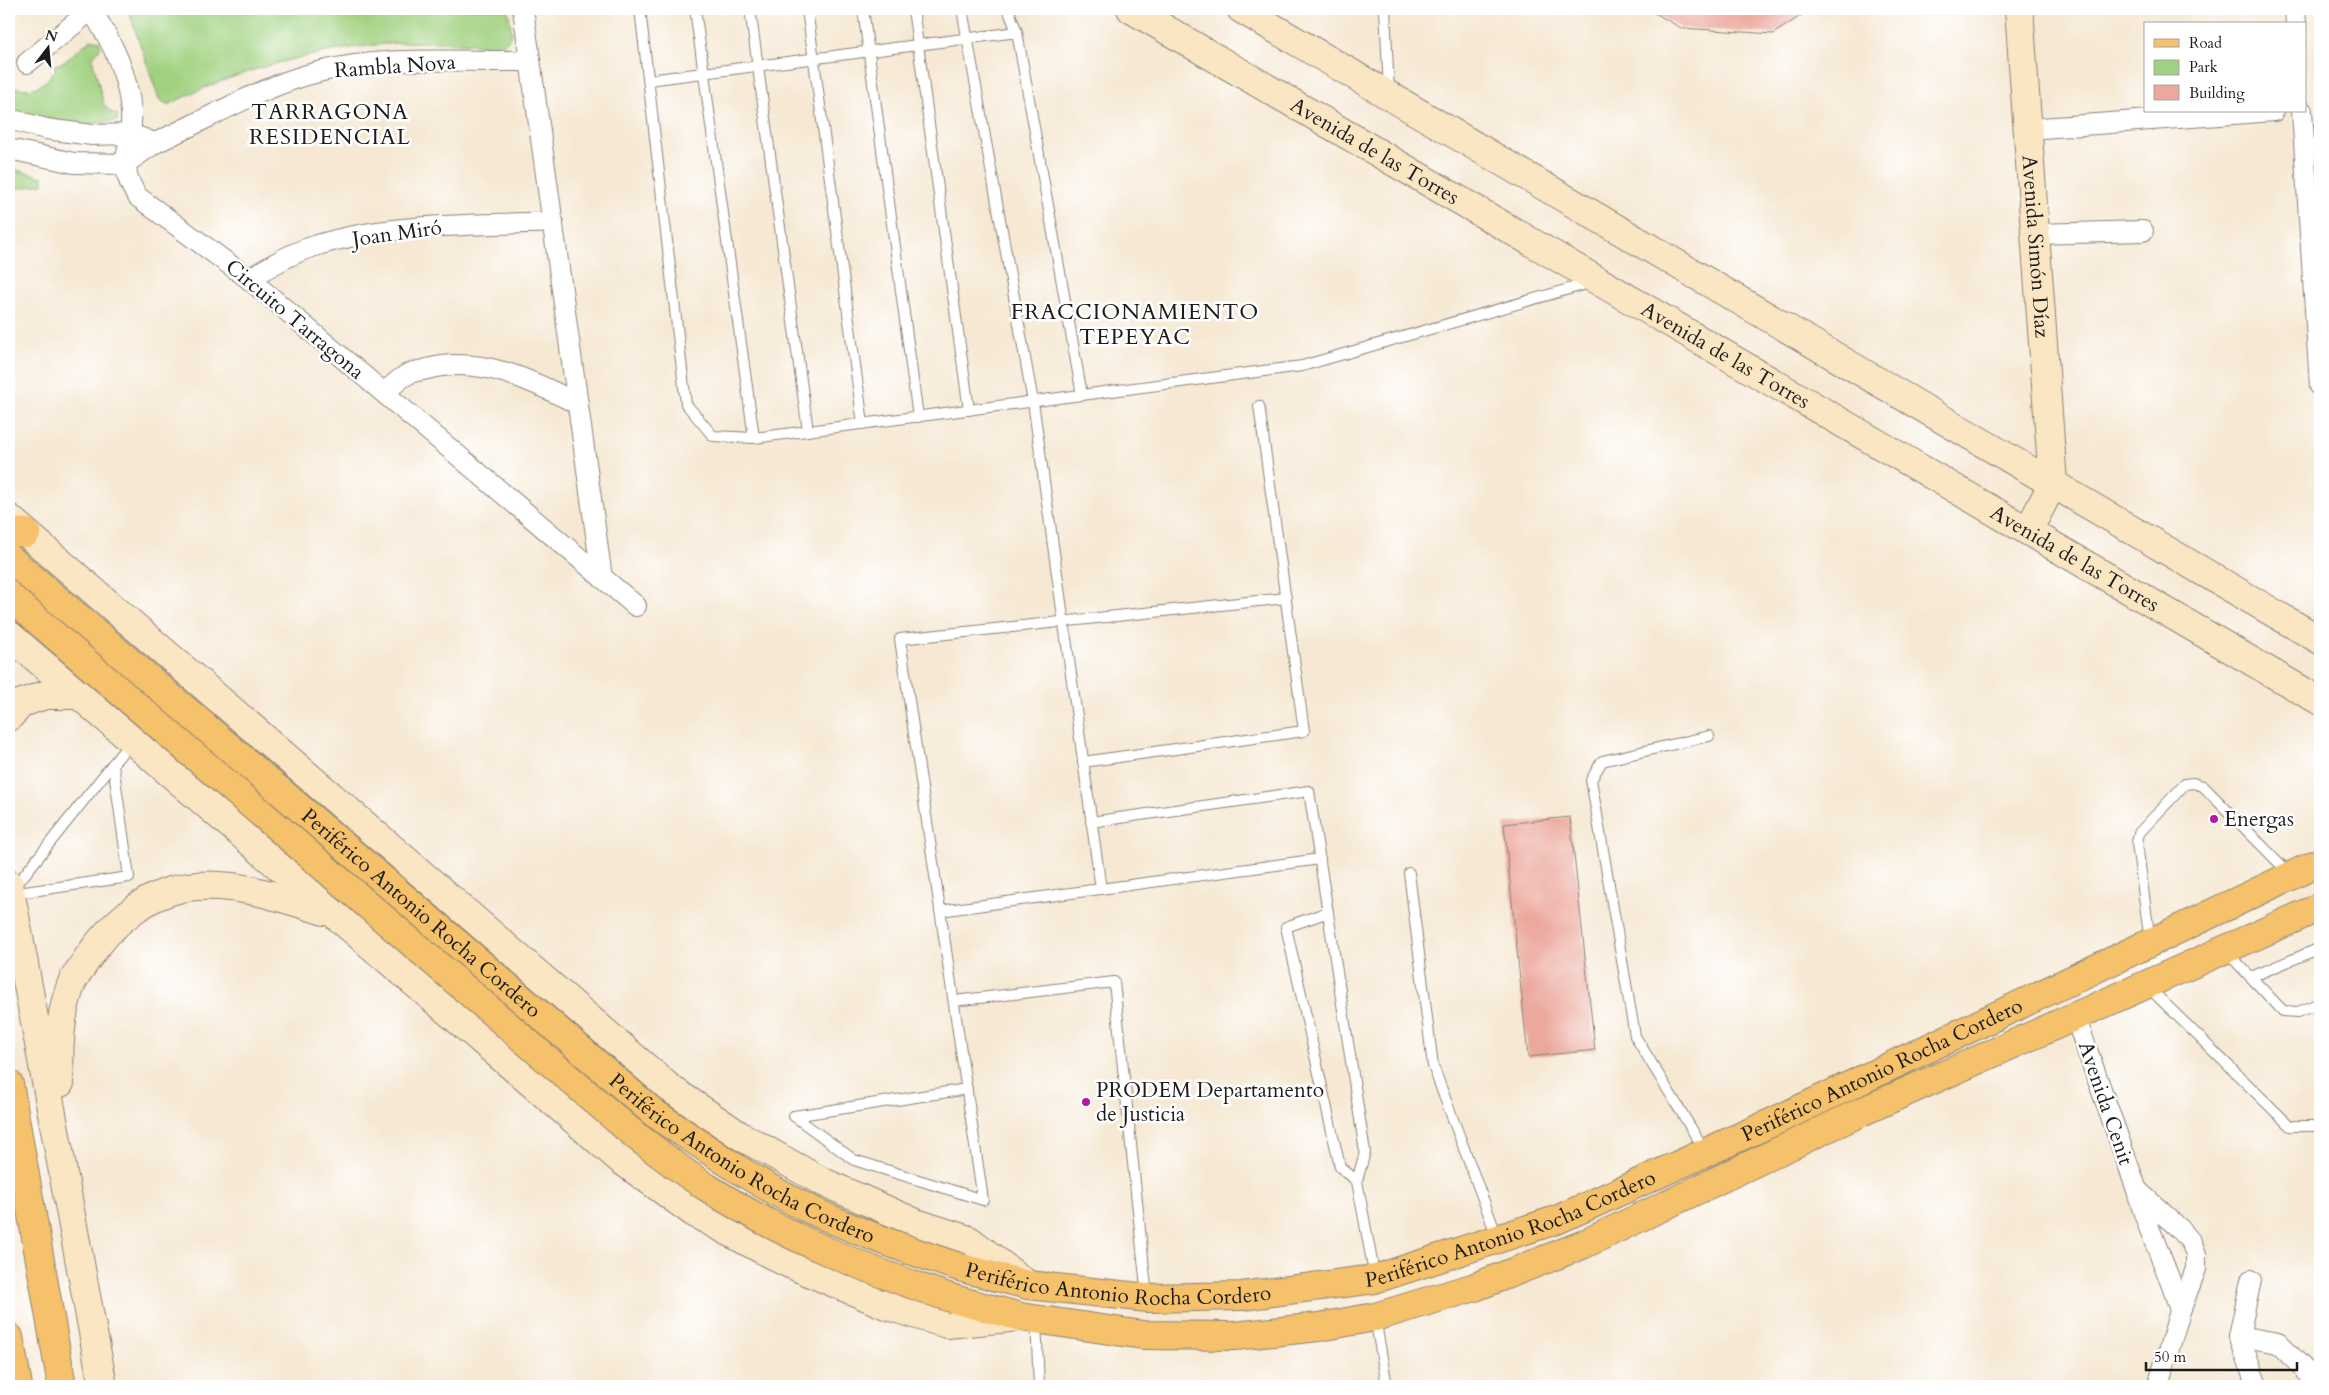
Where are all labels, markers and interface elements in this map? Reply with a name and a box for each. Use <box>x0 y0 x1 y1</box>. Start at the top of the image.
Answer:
north arrow <box>22 22 72 72</box>
legend <box>2144 22 2306 112</box>
text: N <box>43 25 60 47</box>
text: Road <box>2189 33 2222 53</box>
street label: Rambla Nova <box>333 48 457 85</box>
text: Park <box>2189 57 2218 77</box>
text: Building <box>2189 83 2245 103</box>
street label: Avenida de las Torres <box>1285 91 1464 212</box>
district label: TARRAGONA RESIDENCIAL <box>249 97 411 152</box>
street label: Avenida Simón Díaz <box>2015 154 2057 340</box>
street label: Joan Miró <box>348 213 444 255</box>
street label: Circuito Tarragona <box>219 253 370 386</box>
street label: Avenida de las Torres <box>1636 295 1815 416</box>
district label: FRACCIONAMIENTO TEPEYAC <box>1011 297 1259 352</box>
street label: Avenida de las Torres <box>1985 498 2164 619</box>
street label: Periférico Antonio Rocha Cordero <box>295 802 547 1025</box>
place label: Energas <box>2224 805 2294 834</box>
marker: Energas <box>2208 813 2220 825</box>
street label: Periférico Antonio Rocha Cordero <box>1737 991 2027 1149</box>
street label: Avenida Cenit <box>2071 1038 2140 1169</box>
street label: Periférico Antonio Rocha Cordero <box>603 1067 879 1251</box>
place label: PRODEM Departamento de Justicia <box>1096 1076 1324 1129</box>
marker: PRODEM Departamento de Justicia <box>1080 1096 1092 1108</box>
street label: Periférico Antonio Rocha Cordero <box>1363 1163 1660 1295</box>
street label: Periférico Antonio Rocha Cordero <box>962 1255 1273 1313</box>
scale bar <box>2146 1340 2298 1372</box>
text: 50 m <box>2154 1347 2186 1367</box>

